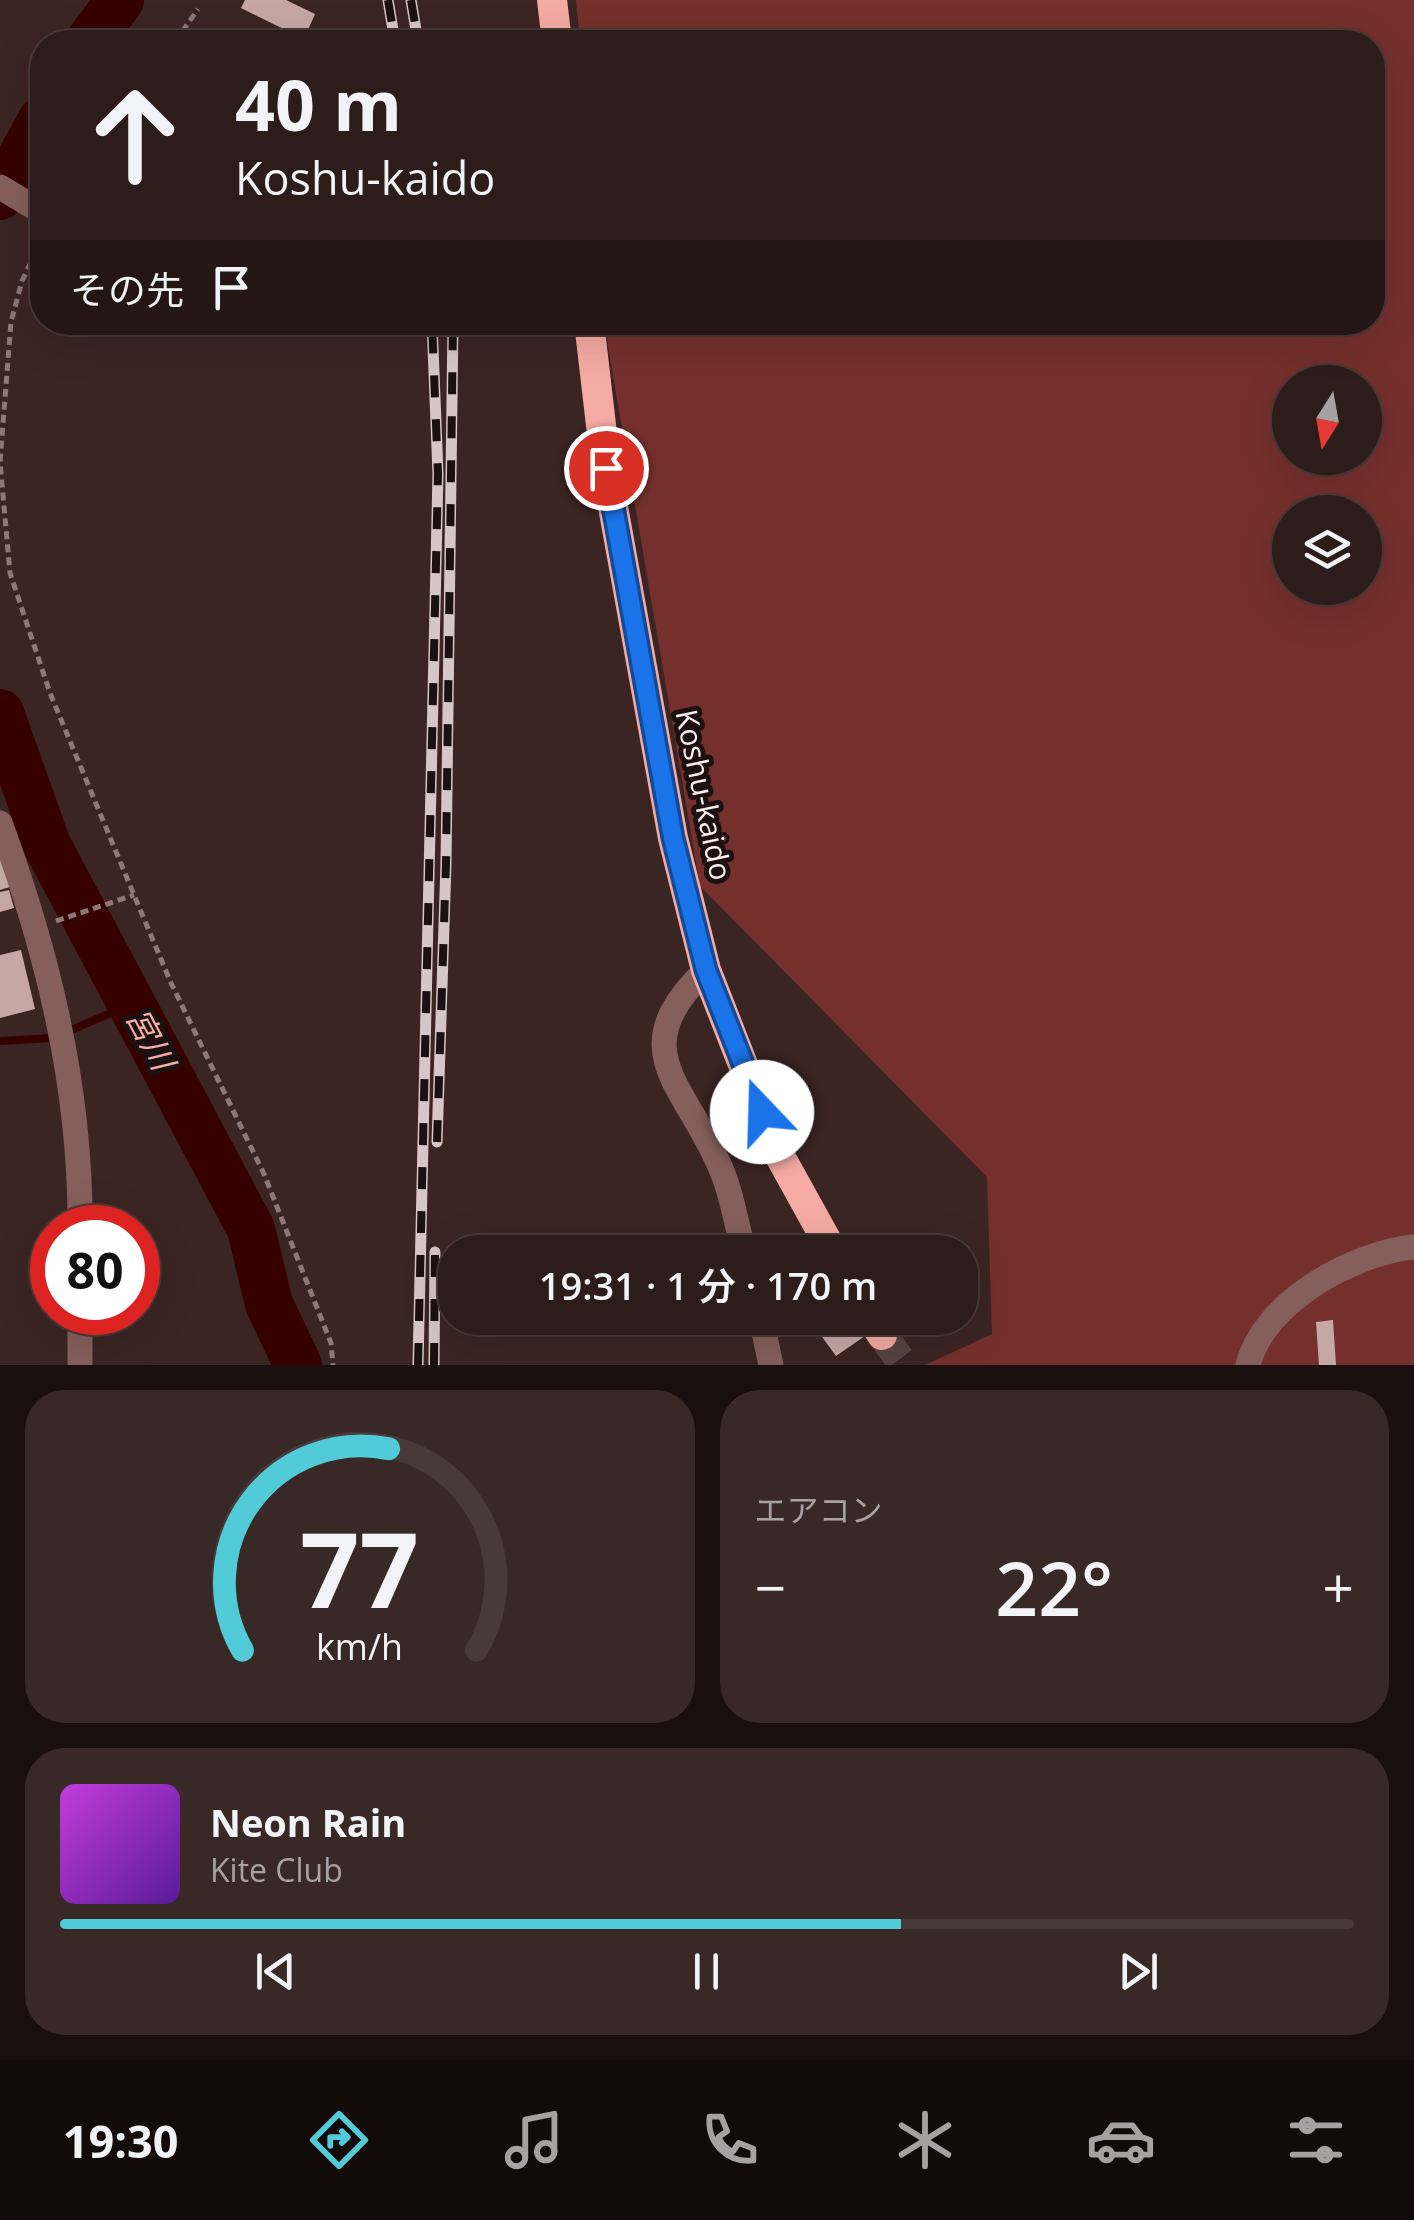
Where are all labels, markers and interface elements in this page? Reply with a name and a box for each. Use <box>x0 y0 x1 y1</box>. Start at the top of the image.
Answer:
text: 40 m <box>235 56 402 152</box>
icon: ahead <box>70 70 200 200</box>
text: Koshu-kaido <box>235 147 495 208</box>
icon: arrive <box>204 260 259 315</box>
text: その先 <box>70 263 184 315</box>
north arrow <box>1272 365 1382 475</box>
map controls <box>1272 365 1382 605</box>
pin <box>564 426 649 511</box>
icon: arrive <box>579 441 634 496</box>
button: layers <box>1272 495 1382 605</box>
street label: Koshu-kaido <box>666 706 743 884</box>
water label: 宮川 <box>117 1000 187 1079</box>
position arrow <box>710 1060 814 1164</box>
speed limit sign: 80 <box>30 1205 160 1335</box>
text: 19:31 · 1 分 · 170 m <box>539 1259 877 1311</box>
text: エアコン <box>755 1488 883 1531</box>
text: 77 <box>300 1497 419 1638</box>
text: 22° <box>995 1536 1113 1638</box>
text: − <box>755 1549 786 1624</box>
text: + <box>1323 1549 1354 1624</box>
text: km/h <box>316 1622 403 1670</box>
text: Neon Rain <box>210 1796 406 1848</box>
text: Kite Club <box>210 1848 343 1891</box>
icon: previous <box>248 1944 303 1999</box>
icon: pause <box>679 1944 734 1999</box>
icon: next <box>1111 1944 1166 1999</box>
icon: directions <box>304 2105 374 2175</box>
icon: music <box>499 2105 569 2175</box>
icon: phone <box>695 2105 765 2175</box>
icon: climate <box>890 2105 960 2175</box>
icon: car <box>1086 2105 1156 2175</box>
icon: filters <box>1281 2105 1351 2175</box>
text: 19:30 <box>63 2110 178 2171</box>

